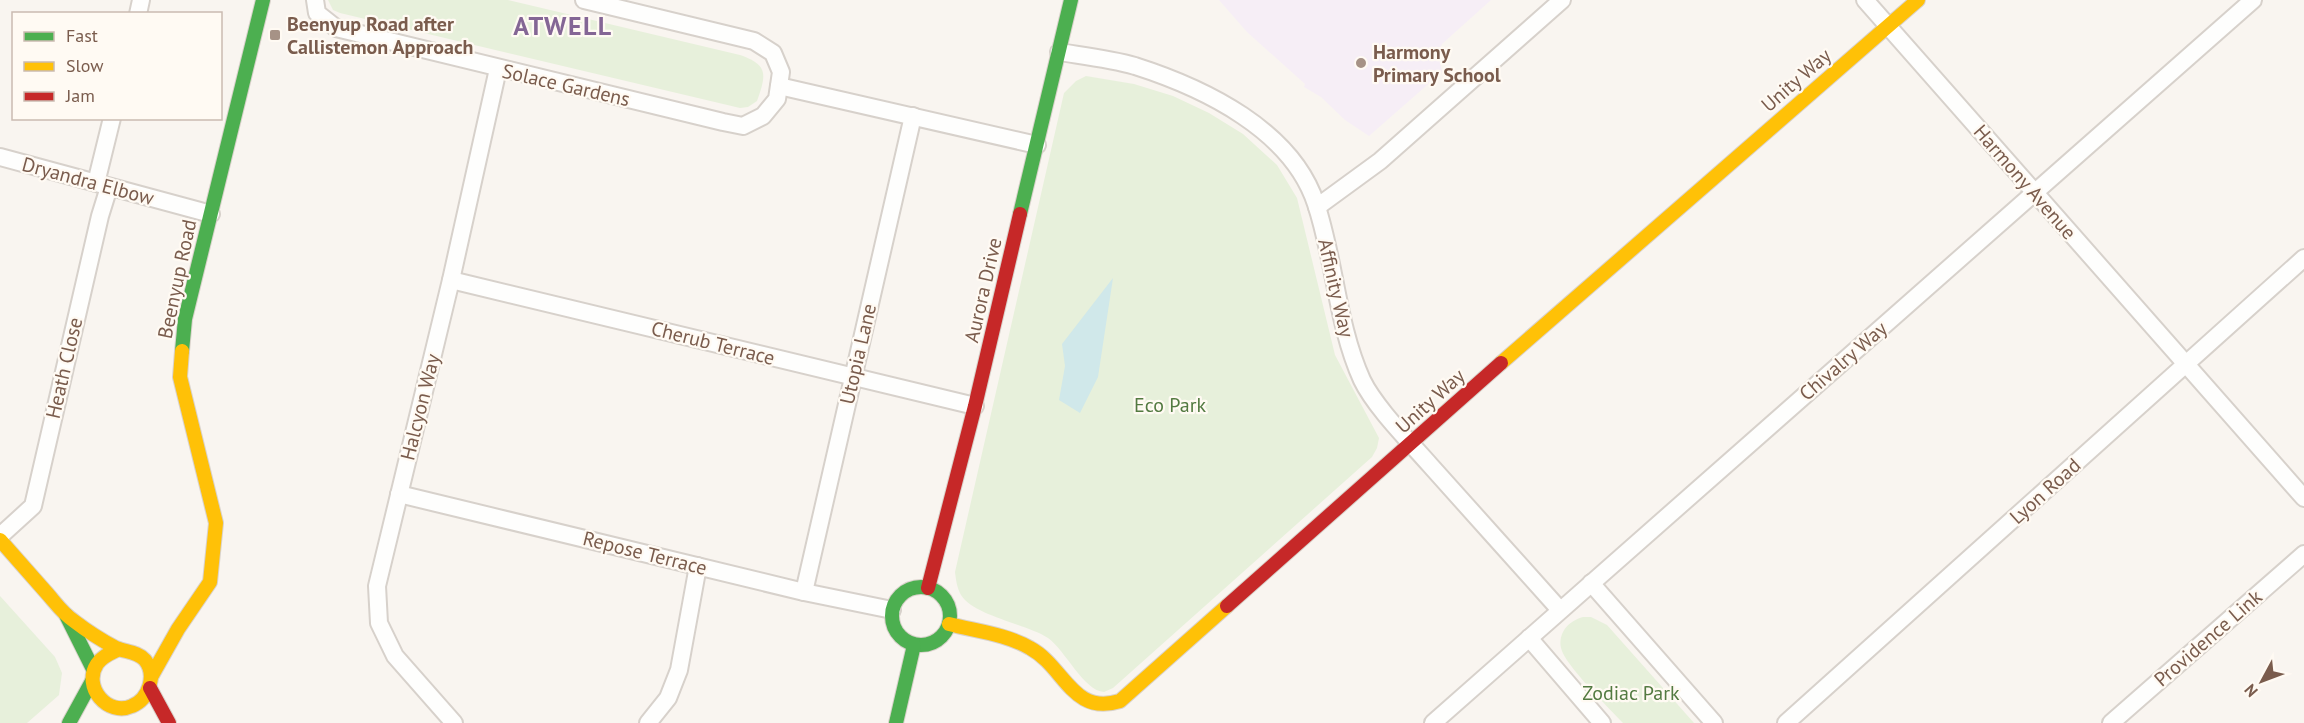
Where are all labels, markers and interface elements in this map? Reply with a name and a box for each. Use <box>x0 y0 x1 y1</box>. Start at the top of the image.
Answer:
district label: ATWELL <box>513 9 613 42</box>
place label: Beenyup Road after Callistemon Approach <box>287 11 473 60</box>
legend <box>12 12 222 120</box>
text: Fast <box>66 24 98 47</box>
marker: Beenyup Road after Callistemon Approach <box>268 28 282 42</box>
place label: Harmony Primary School <box>1373 39 1501 88</box>
street label: Unity Way <box>1756 42 1837 118</box>
text: Slow <box>66 54 104 77</box>
marker: Harmony Primary School <box>1354 56 1368 70</box>
street label: Solace Gardens <box>500 58 632 112</box>
text: Jam <box>65 84 95 107</box>
street label: Harmony Avenue <box>1968 119 2082 245</box>
street label: Dryandra Elbow <box>19 151 157 211</box>
street label: Beenyup Road <box>152 217 202 341</box>
street label: Aurora Drive <box>958 235 1008 345</box>
street label: Affinity Way <box>1312 236 1360 341</box>
street label: Utopia Lane <box>834 301 882 407</box>
street label: Heath Close <box>40 315 88 421</box>
street label: Cherub Terrace <box>648 315 778 371</box>
street label: Chivalry Way <box>1794 315 1893 406</box>
street label: Halcyon Way <box>394 350 446 463</box>
street label: Unity Way <box>1390 363 1471 439</box>
park label: Eco Park <box>1134 392 1206 418</box>
street label: Lyon Road <box>2004 452 2086 530</box>
street label: Repose Terrace <box>580 525 710 581</box>
street label: Providence Link <box>2149 584 2268 692</box>
north arrow <box>2232 651 2292 711</box>
park label: Zodiac Park <box>1582 680 1680 706</box>
text: N <box>2240 680 2262 701</box>

